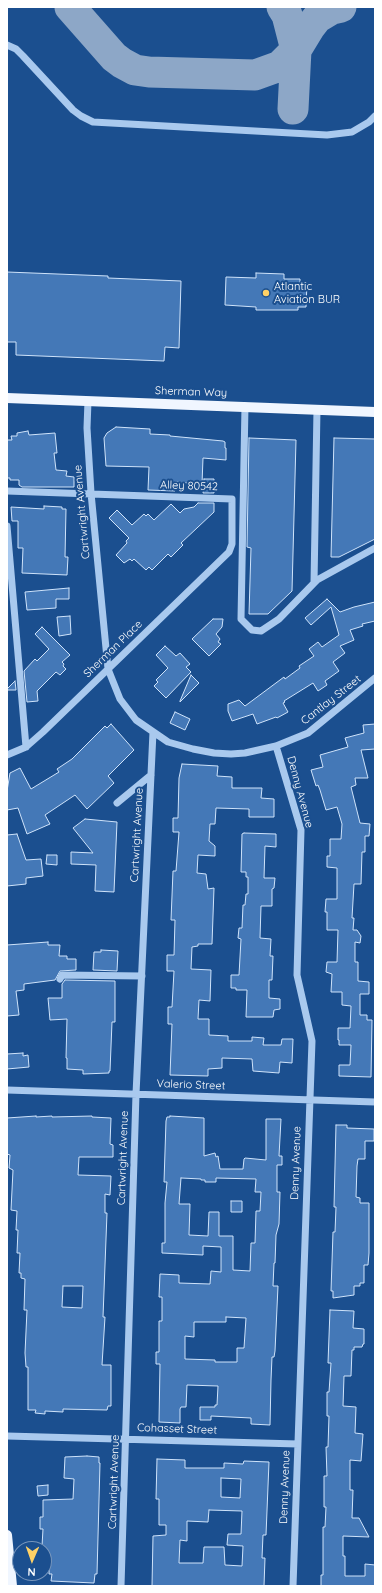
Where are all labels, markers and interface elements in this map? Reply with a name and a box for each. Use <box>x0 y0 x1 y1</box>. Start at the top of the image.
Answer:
place label: Atlantic Aviation BUR <box>274 280 340 306</box>
marker: Atlantic Aviation BUR <box>261 288 271 298</box>
street label: Sherman Way <box>155 384 227 400</box>
street label: Cartwright Avenue <box>71 464 93 560</box>
street label: Alley 80542 <box>160 478 218 494</box>
street label: Sherman Place <box>81 618 145 680</box>
street label: Cantlay Street <box>298 672 364 728</box>
street label: Denny Avenue <box>284 755 316 829</box>
street label: Cartwright Avenue <box>128 787 146 883</box>
street label: Valerio Street <box>156 1077 226 1093</box>
street label: Cartwright Avenue <box>115 1111 131 1205</box>
street label: Denny Avenue <box>288 1126 304 1200</box>
street label: Cohasset Street <box>137 1421 217 1437</box>
street label: Cartwright Avenue <box>106 1435 122 1529</box>
street label: Denny Avenue <box>277 1450 293 1524</box>
north arrow <box>12 1541 52 1581</box>
text: N <box>27 1565 36 1579</box>

